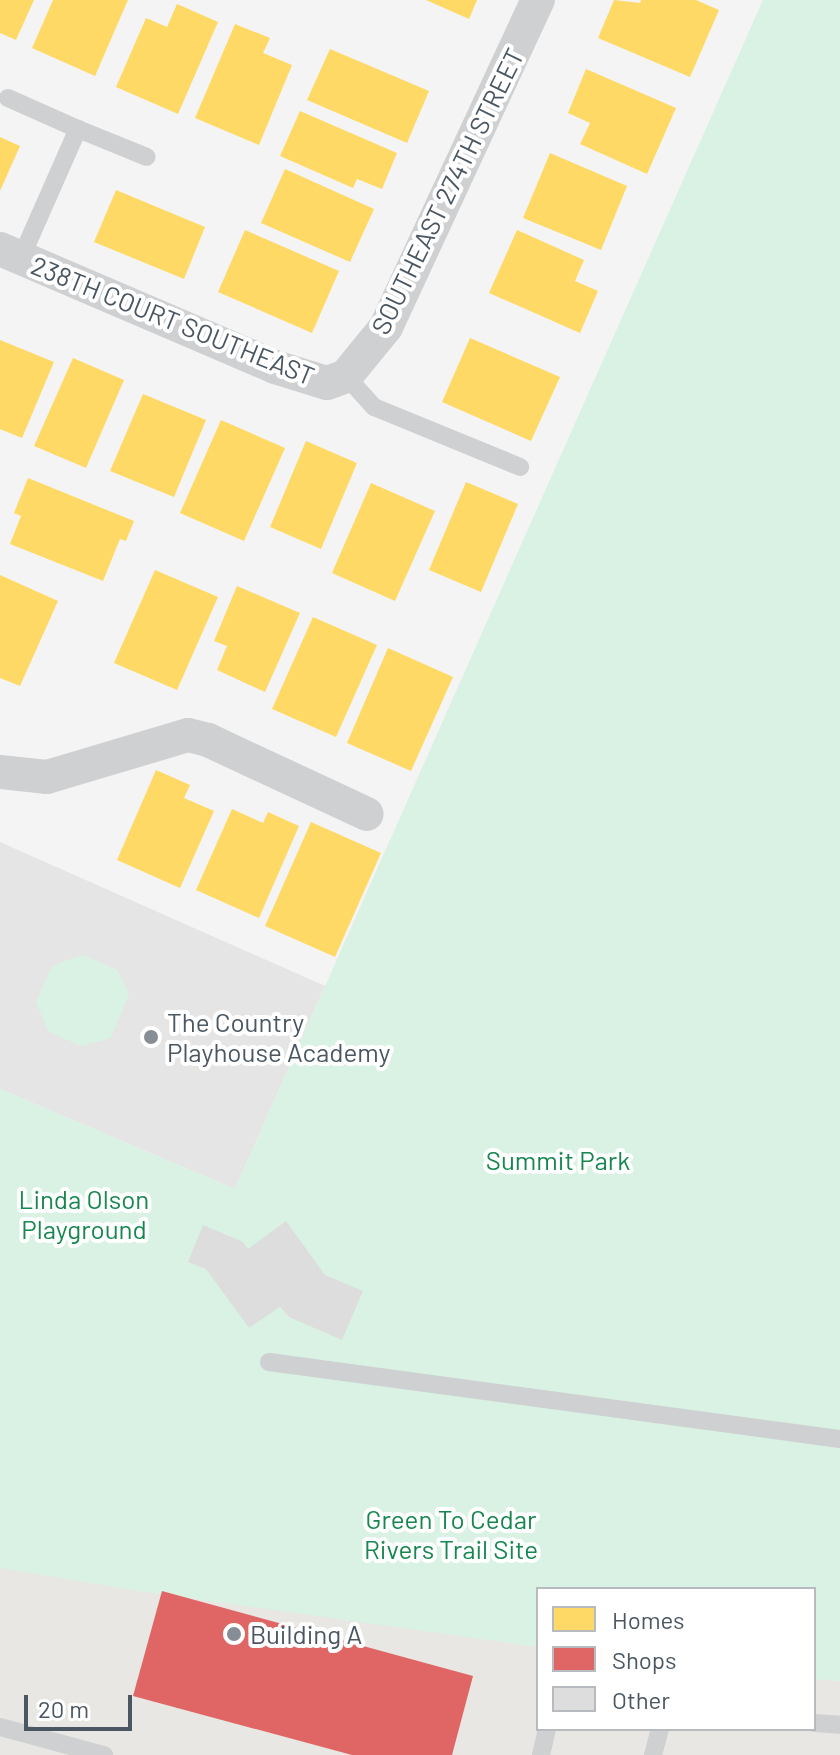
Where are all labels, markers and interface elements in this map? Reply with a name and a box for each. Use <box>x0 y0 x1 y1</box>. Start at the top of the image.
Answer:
street label: SOUTHEAST 274TH STREET <box>364 43 530 339</box>
street label: 238TH COURT SOUTHEAST <box>27 249 319 391</box>
place label: The Country Playhouse Academy <box>167 1006 391 1068</box>
marker: The Country Playhouse Academy <box>142 1028 160 1046</box>
park label: Summit Park <box>486 1144 630 1176</box>
park label: Linda Olson Playground <box>19 1183 149 1244</box>
park label: Green To Cedar Rivers Trail Site <box>364 1503 538 1564</box>
legend <box>536 1587 816 1731</box>
text: Homes <box>612 1605 685 1634</box>
place label: Building A <box>250 1618 362 1650</box>
marker: Building A <box>225 1625 243 1643</box>
text: Shops <box>612 1645 677 1674</box>
scale bar <box>28 1679 136 1729</box>
text: Other <box>612 1685 670 1714</box>
text: 20 m <box>38 1694 89 1723</box>

